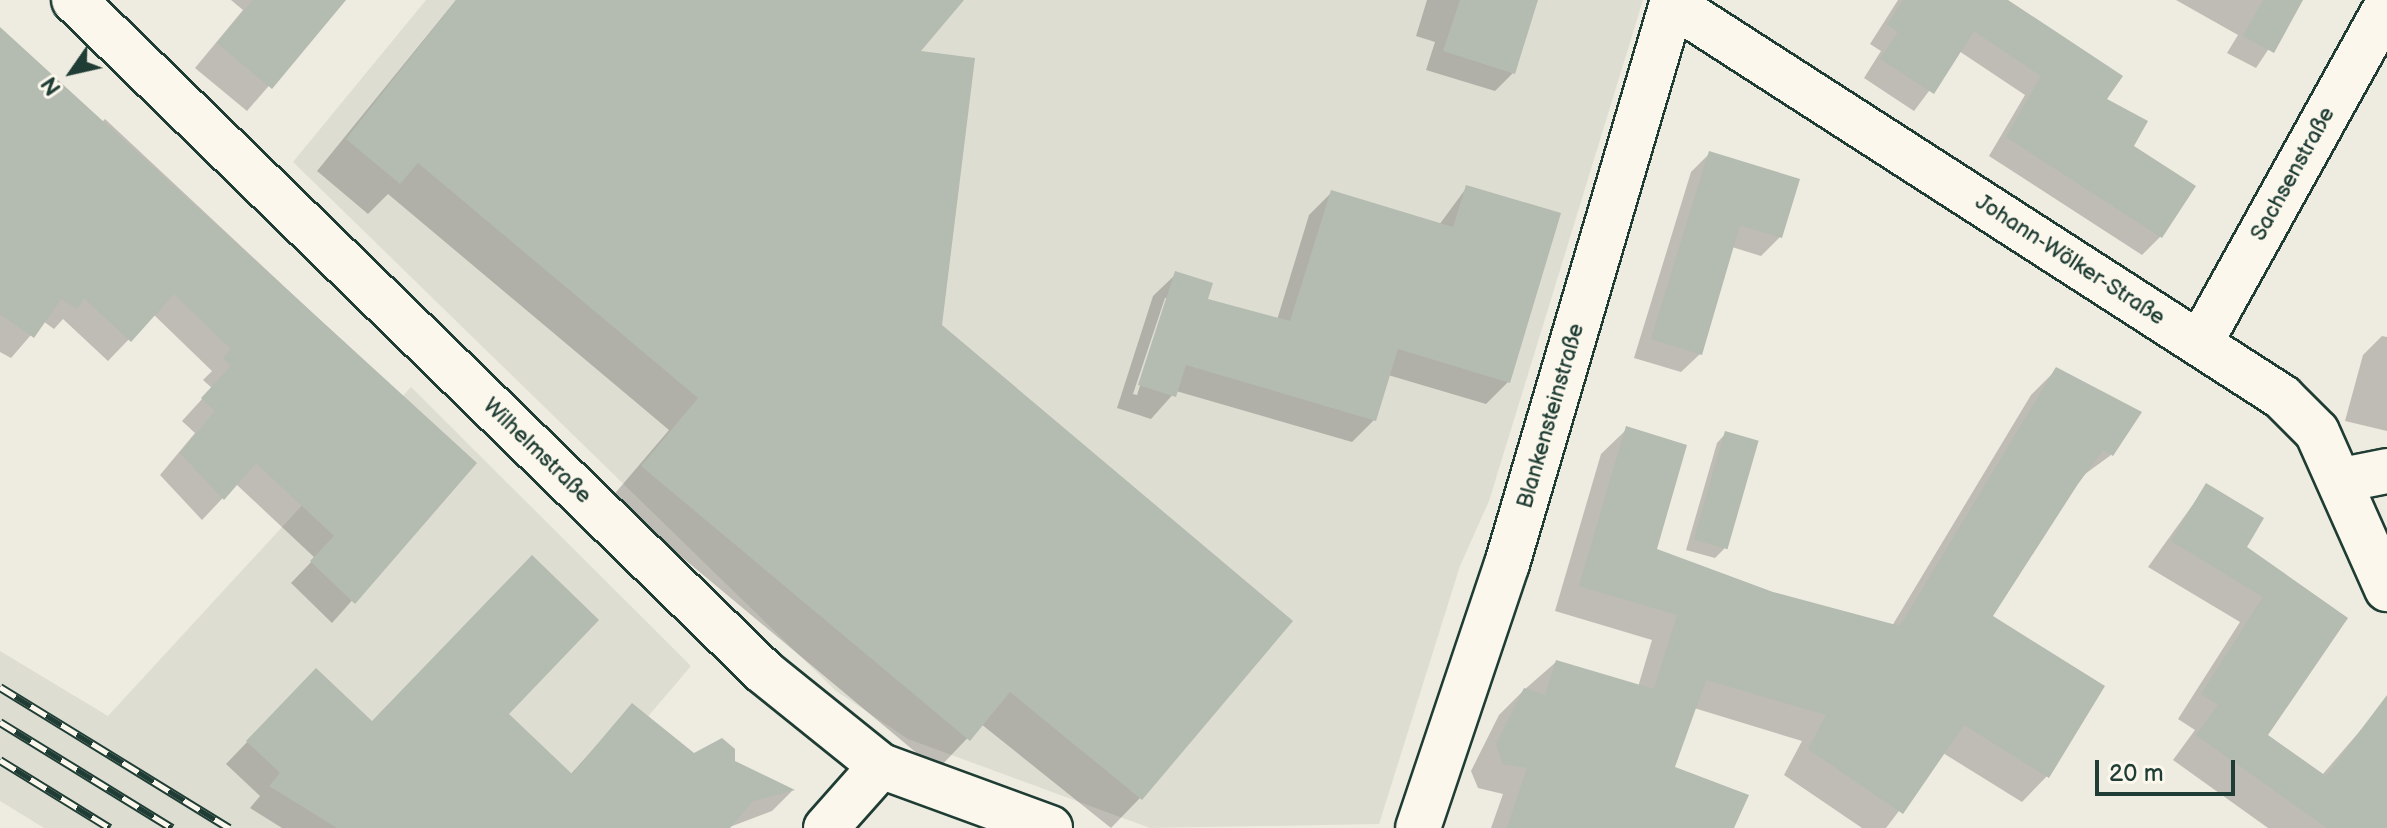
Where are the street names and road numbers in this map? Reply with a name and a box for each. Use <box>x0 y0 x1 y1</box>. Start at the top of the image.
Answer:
street label: Sachsenstraße <box>2245 102 2341 246</box>
street label: Johann-Wölker-Straße <box>1970 189 2170 331</box>
street label: Blankensteinstraße <box>1512 321 1590 511</box>
street label: Wilhelmstraße <box>477 393 597 509</box>

